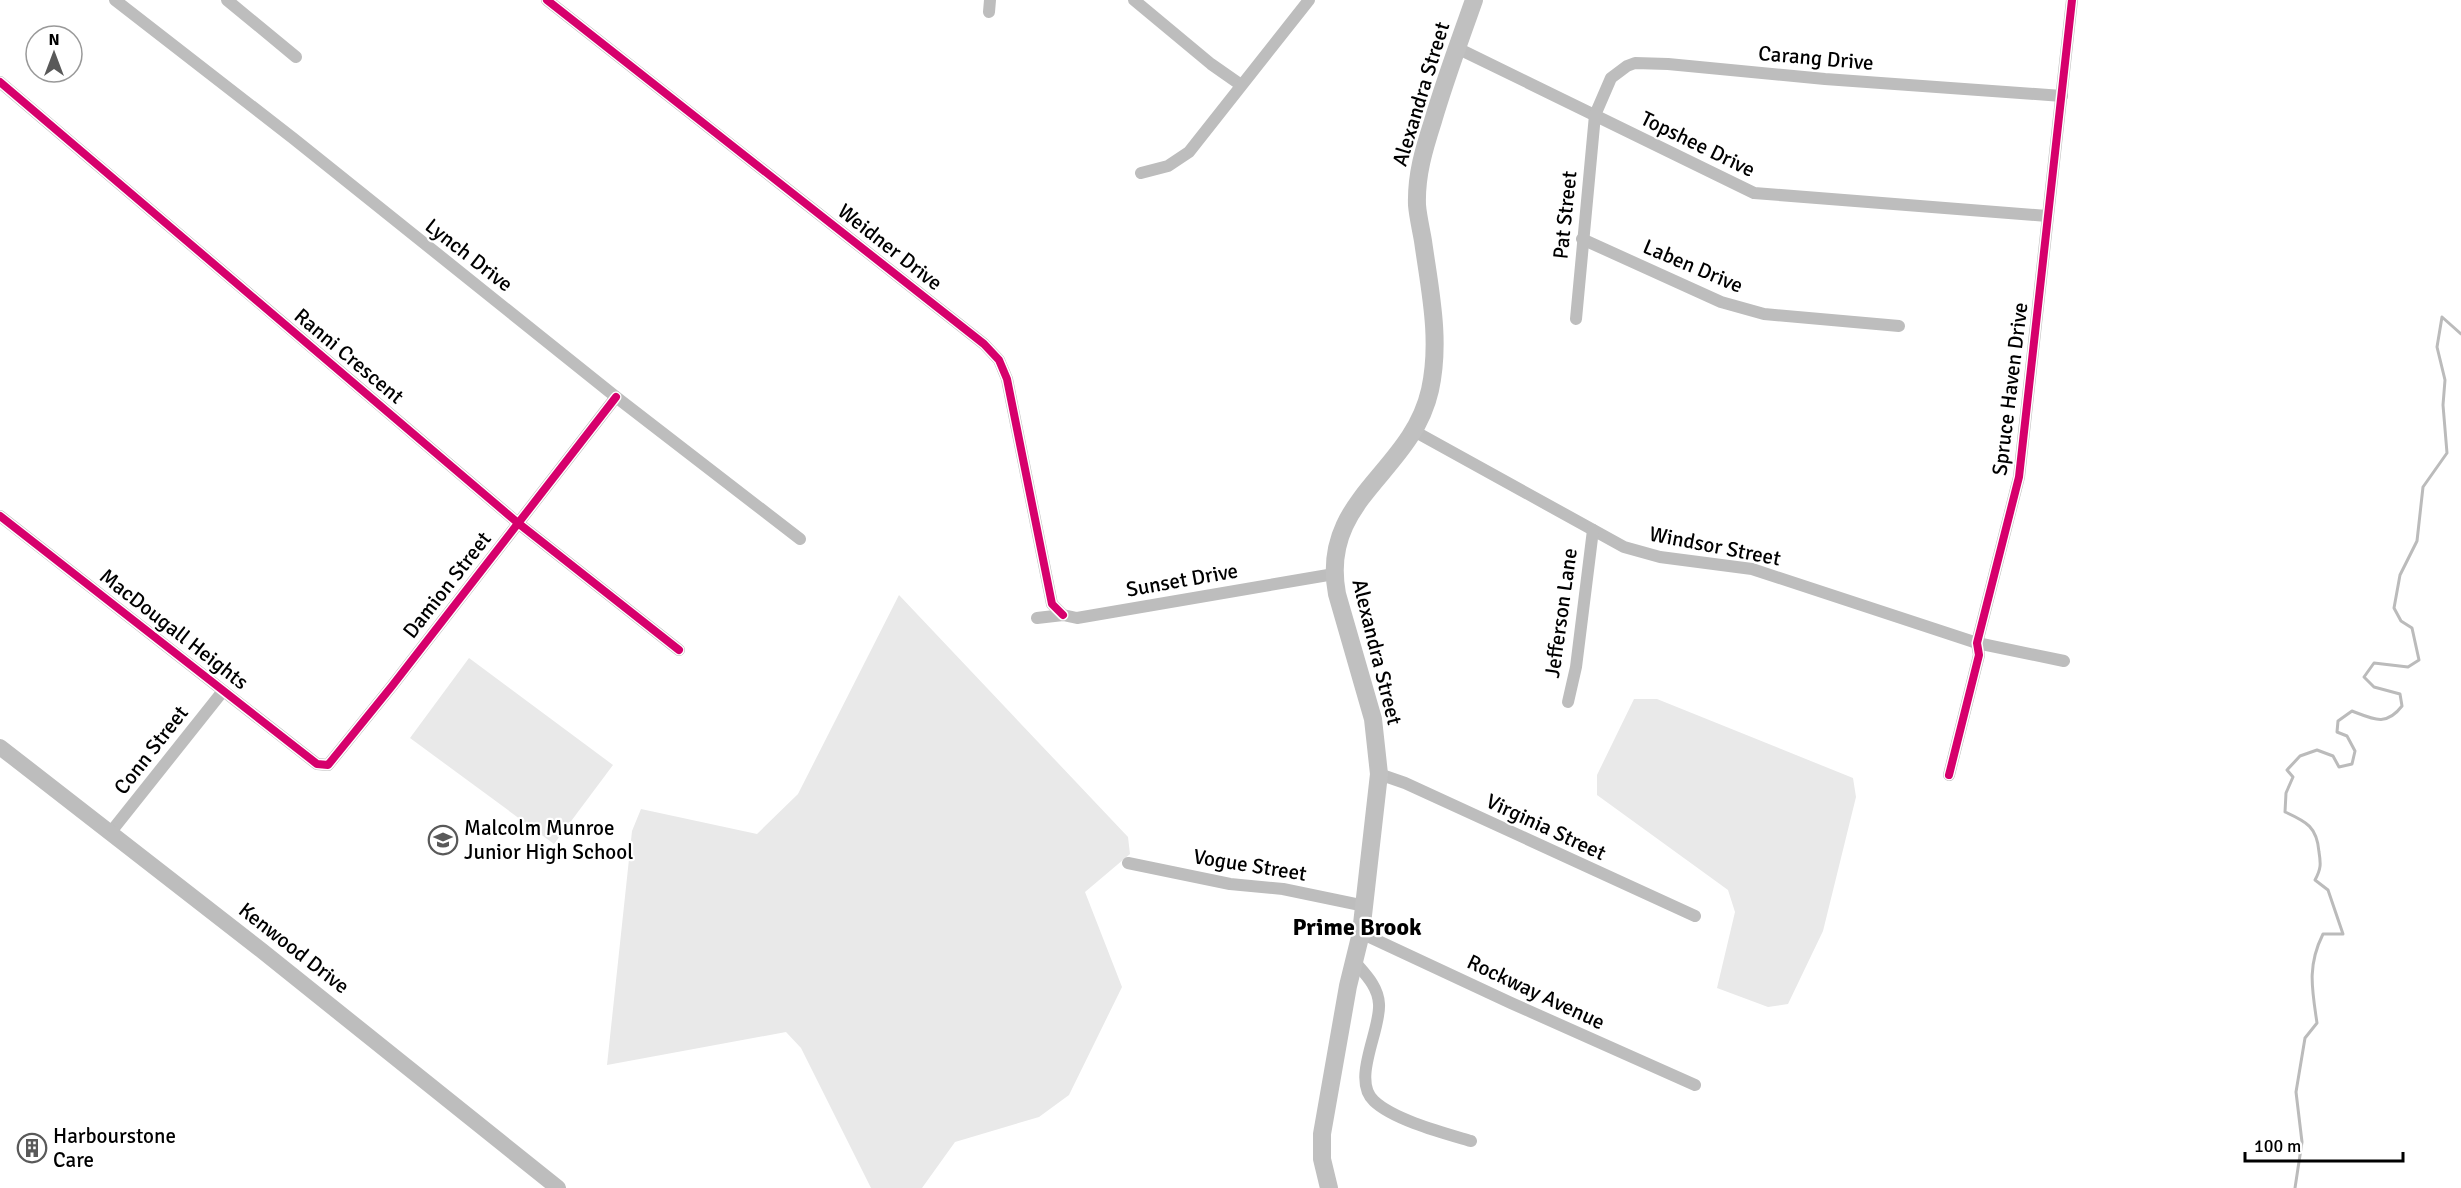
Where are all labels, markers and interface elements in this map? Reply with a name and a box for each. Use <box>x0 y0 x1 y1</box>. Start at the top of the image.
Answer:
street label: Alexandra Street <box>1387 19 1455 169</box>
north arrow <box>24 24 84 84</box>
text: N <box>48 30 60 50</box>
street label: Carang Drive <box>1757 40 1875 76</box>
street label: Topshee Drive <box>1637 105 1759 183</box>
street label: Pat Street <box>1547 170 1583 260</box>
street label: Weidner Drive <box>832 198 948 296</box>
street label: Lynch Drive <box>420 213 518 297</box>
street label: Laben Drive <box>1639 233 1747 299</box>
street label: Spruce Haven Drive <box>1986 301 2034 477</box>
street label: Ranni Crescent <box>289 303 409 409</box>
street label: Windsor Street <box>1647 521 1783 571</box>
street label: Damion Street <box>397 526 497 644</box>
street label: Jefferson Lane <box>1539 546 1583 680</box>
street label: Sunset Drive <box>1124 557 1240 603</box>
street label: MacDougall Heights <box>95 563 253 695</box>
street label: Alexandra Street <box>1346 576 1408 728</box>
street label: Conn Street <box>108 700 194 800</box>
street label: Virginia Street <box>1482 788 1610 866</box>
place label: Malcolm Munroe Junior High School <box>464 815 633 865</box>
school or university icon: Malcolm Munroe Junior High School <box>427 824 459 856</box>
street label: Vogue Street <box>1192 843 1308 887</box>
street label: Kenwood Drive <box>233 897 355 999</box>
district label: Prime Brook <box>1293 912 1422 942</box>
street label: Rockway Avenue <box>1463 949 1609 1035</box>
place label: Harbourstone Care <box>53 1123 176 1173</box>
scale bar <box>2245 1125 2402 1163</box>
building icon: Harbourstone Care <box>16 1132 48 1164</box>
text: 100 m <box>2254 1135 2301 1157</box>

